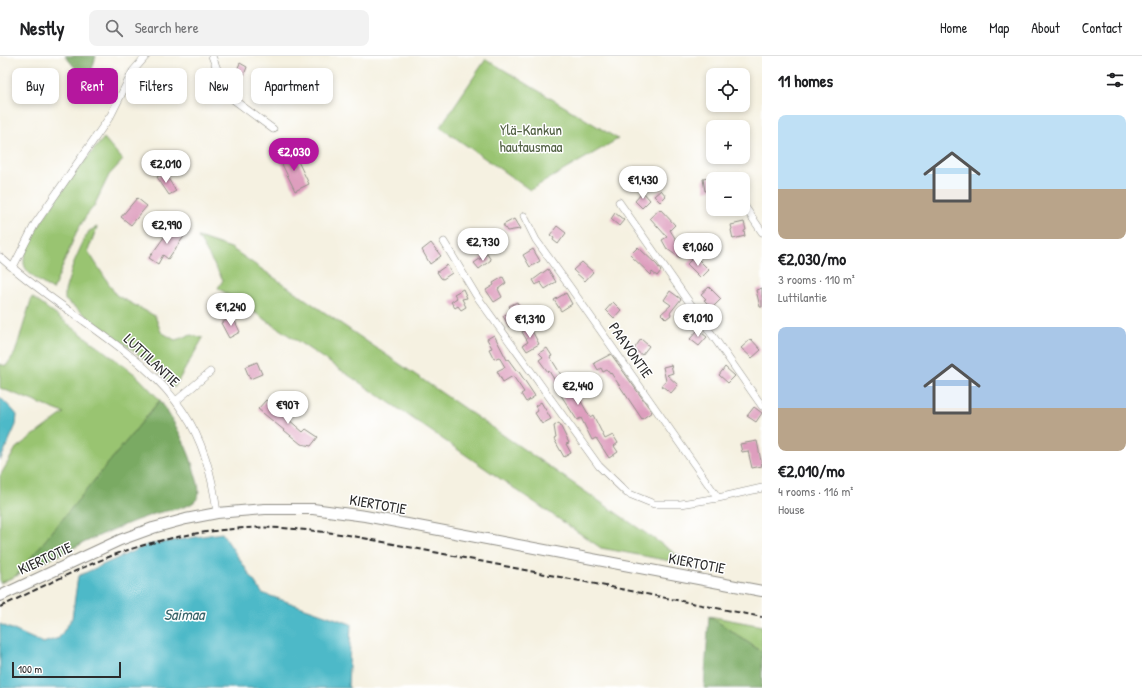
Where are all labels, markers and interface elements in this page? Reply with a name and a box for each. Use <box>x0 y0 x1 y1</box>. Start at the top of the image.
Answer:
search box <box>89 10 369 46</box>
text: Nestly <box>20 15 65 41</box>
icon: search <box>103 17 125 39</box>
text: Search here <box>135 17 199 38</box>
text: Home <box>940 18 967 37</box>
text: Map <box>989 18 1009 37</box>
text: About <box>1031 18 1060 37</box>
text: Contact <box>1082 18 1122 37</box>
chip: Buy <box>12 68 59 104</box>
chip: Rent <box>67 68 118 104</box>
chip: Filters <box>126 68 187 104</box>
chip: New <box>195 68 243 104</box>
chip: Apartment <box>251 68 333 104</box>
map controls <box>706 68 750 216</box>
button: locate <box>706 68 750 112</box>
text: 11 homes <box>778 69 833 92</box>
icon: filters <box>1104 69 1126 91</box>
park label: Ylä-Kankun hautausmaa <box>500 119 563 157</box>
button: + <box>706 120 750 164</box>
pin: €2,030 <box>261 138 327 172</box>
icon: home <box>916 141 988 213</box>
text: €2,030 <box>278 142 310 160</box>
pin: €2,010 <box>133 150 199 184</box>
text: €2,010 <box>150 154 182 172</box>
pin: €1,430 <box>610 166 676 200</box>
text: €1,430 <box>628 170 658 188</box>
button: − <box>706 172 750 216</box>
pin: €2,990 <box>134 211 200 245</box>
text: €2,990 <box>152 215 182 233</box>
pin: €2,730 <box>450 228 516 262</box>
text: €2,730 <box>466 232 500 250</box>
pin: €1,060 <box>665 233 731 267</box>
text: €1,060 <box>683 237 713 255</box>
text: €2,030/mo <box>778 247 846 270</box>
text: 3 rooms · 110 m² <box>778 270 855 288</box>
text: Luttilantie <box>778 288 827 306</box>
pin: €1,240 <box>198 293 264 327</box>
text: €1,240 <box>216 297 246 315</box>
pin: €1,010 <box>665 304 731 338</box>
pin: €1,310 <box>497 305 563 339</box>
text: €1,010 <box>683 308 713 326</box>
text: €1,310 <box>515 309 545 327</box>
street label: PAAVONTIE <box>604 318 658 382</box>
street label: LUTTILANTIE <box>119 329 185 392</box>
icon: home <box>916 353 988 425</box>
pin: €2,440 <box>545 372 611 406</box>
text: €2,440 <box>563 376 593 394</box>
pin: €907 <box>264 391 312 425</box>
text: €907 <box>276 395 300 413</box>
text: €2,010/mo <box>778 459 845 482</box>
text: 4 rooms · 116 m² <box>778 482 853 500</box>
street label: KIERTOTIE <box>348 489 408 519</box>
text: House <box>778 500 805 518</box>
street label: KIERTOTIE <box>15 536 76 580</box>
street label: KIERTOTIE <box>667 547 728 579</box>
water label: Saimaa <box>164 603 206 625</box>
scale bar <box>12 660 121 679</box>
text: 100 m <box>18 662 42 676</box>

